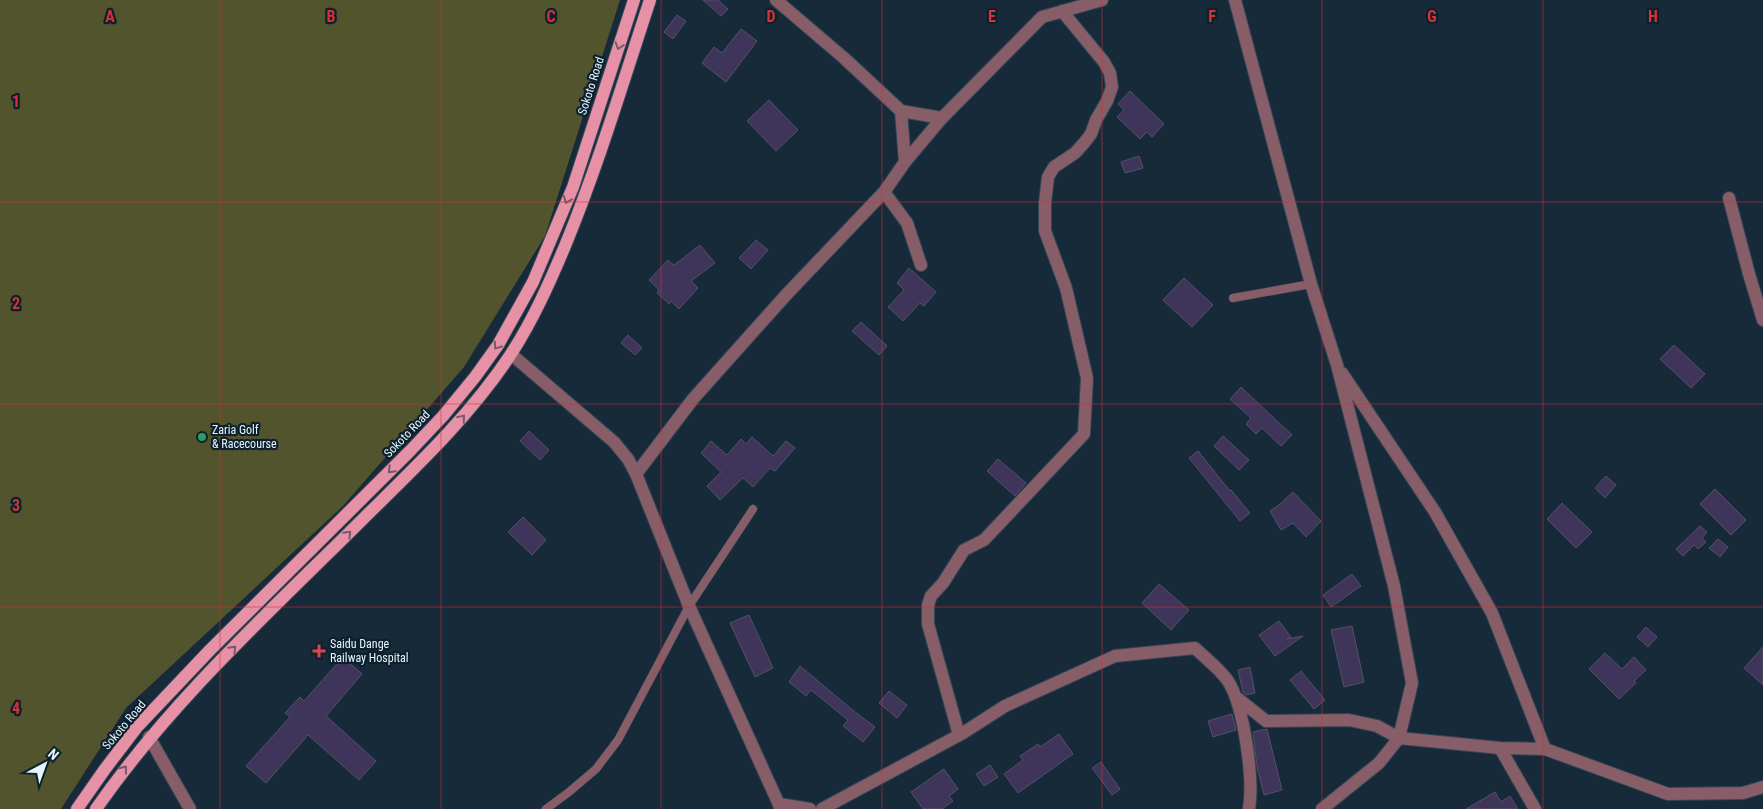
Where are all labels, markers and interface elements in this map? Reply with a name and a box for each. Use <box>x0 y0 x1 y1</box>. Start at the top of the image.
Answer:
text: A <box>105 7 115 26</box>
text: B <box>327 7 336 26</box>
text: C <box>546 7 556 26</box>
text: D <box>766 7 776 26</box>
text: E <box>988 7 996 26</box>
text: F <box>1208 7 1216 26</box>
text: G <box>1427 7 1437 26</box>
text: H <box>1648 7 1658 26</box>
one-way arrow <box>615 42 625 50</box>
street label: Sokoto Road <box>575 55 607 117</box>
text: 1 <box>12 92 20 111</box>
one-way arrow <box>563 195 574 204</box>
text: 2 <box>12 294 20 313</box>
one-way arrow <box>494 341 503 350</box>
street label: Sokoto Road <box>381 408 433 460</box>
one-way arrow <box>456 415 464 424</box>
place label: Zaria Golf & Racecourse <box>212 423 277 451</box>
marker: Zaria Golf & Racecourse <box>196 431 208 443</box>
one-way arrow <box>388 464 397 473</box>
text: 3 <box>12 496 20 515</box>
one-way arrow <box>343 531 352 540</box>
place label: Saidu Dange Railway Hospital <box>330 637 409 665</box>
marker: Saidu Dange Railway Hospital <box>312 644 326 658</box>
one-way arrow <box>227 646 236 655</box>
street label: Sokoto Road <box>99 697 149 752</box>
text: 4 <box>12 699 20 718</box>
north arrow <box>20 739 70 789</box>
text: N <box>45 745 62 763</box>
one-way arrow <box>119 766 127 775</box>

